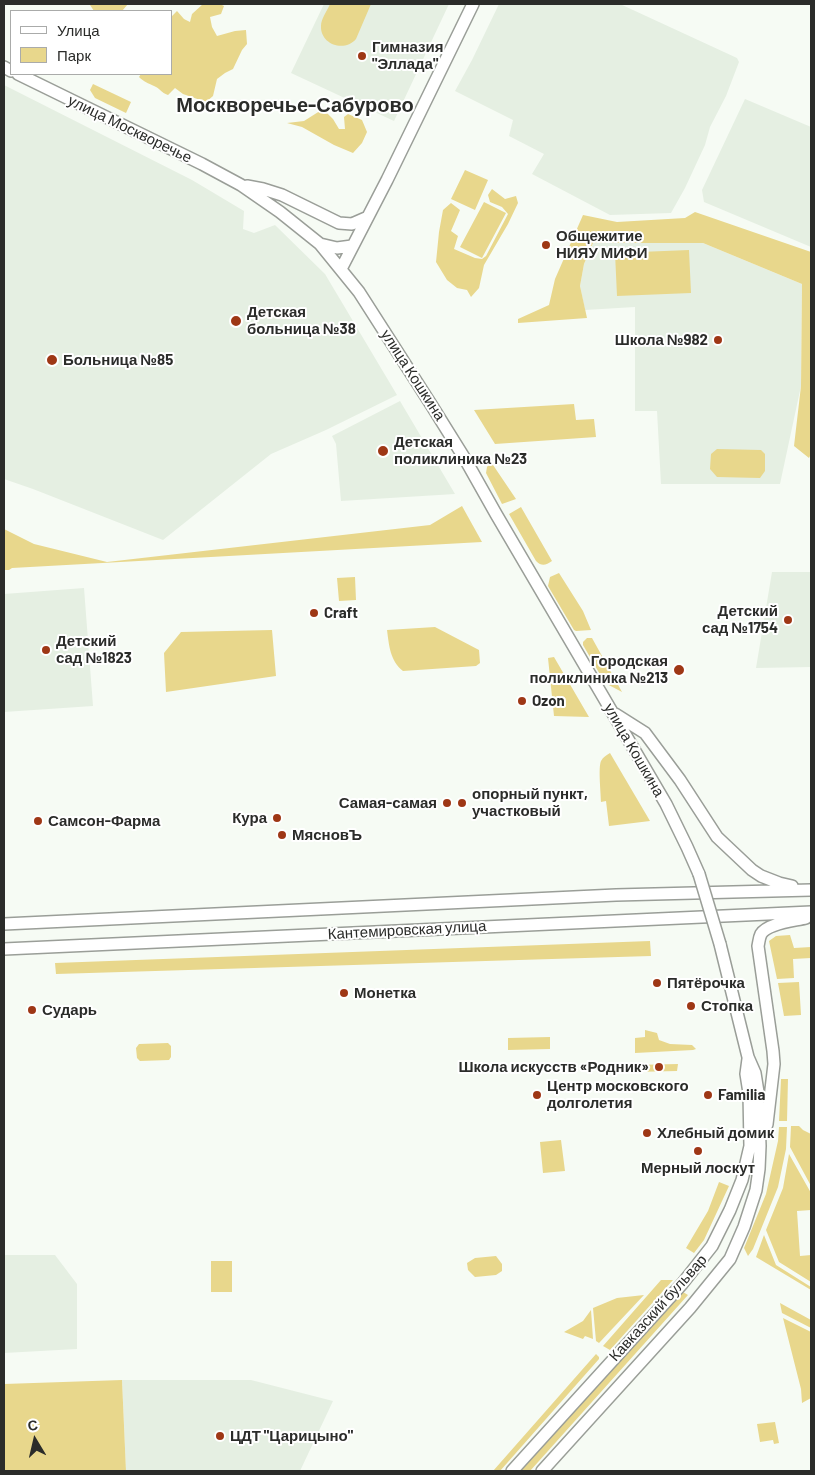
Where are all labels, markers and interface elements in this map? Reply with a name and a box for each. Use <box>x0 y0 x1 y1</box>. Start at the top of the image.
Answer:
legend <box>10 10 172 75</box>
text: Улица <box>57 21 100 39</box>
place label: Гимназия "Эллада" <box>372 38 443 73</box>
text: Парк <box>57 46 91 64</box>
marker: Гимназия "Эллада" <box>356 50 368 62</box>
street label: улица Москворечье <box>65 91 195 167</box>
district label: Москворечье-Сабурово <box>176 93 414 117</box>
place label: Общежитие НИЯУ МИФИ <box>556 227 648 262</box>
marker: Общежитие НИЯУ МИФИ <box>540 239 552 251</box>
place label: Детская больница №38 <box>247 303 356 338</box>
marker: Детская больница №38 <box>229 314 243 328</box>
street label: улица Кошкина <box>377 326 449 424</box>
place label: Школа №982 <box>615 331 708 349</box>
marker: Школа №982 <box>712 334 724 346</box>
place label: Больница №85 <box>63 351 173 369</box>
marker: Больница №85 <box>45 353 59 367</box>
place label: Детская поликлиника №23 <box>394 433 527 468</box>
marker: Детская поликлиника №23 <box>376 444 390 458</box>
place label: Детский сад №1754 <box>702 602 778 637</box>
place label: Craft <box>324 604 358 622</box>
marker: Craft <box>308 607 320 619</box>
marker: Детский сад №1754 <box>782 614 794 626</box>
place label: Детский сад №1823 <box>56 632 132 667</box>
marker: Детский сад №1823 <box>40 644 52 656</box>
place label: Городская поликлиника №213 <box>529 652 668 687</box>
marker: Городская поликлиника №213 <box>672 663 686 677</box>
place label: Ozon <box>532 692 565 710</box>
marker: Ozon <box>516 695 528 707</box>
street label: улица Кошкина <box>600 700 668 800</box>
place label: опорный пункт, участковый <box>472 785 588 820</box>
place label: Самая-самая <box>339 794 437 812</box>
marker: Самая-самая <box>441 797 453 809</box>
marker: опорный пункт, участковый <box>456 797 468 809</box>
place label: Кура <box>232 809 267 827</box>
place label: Самсон-Фарма <box>48 812 160 830</box>
marker: Кура <box>271 812 283 824</box>
marker: Самсон-Фарма <box>32 815 44 827</box>
place label: МясновЪ <box>292 826 362 844</box>
marker: МясновЪ <box>276 829 288 841</box>
street label: Кантемировская улица <box>327 917 487 943</box>
place label: Пятёрочка <box>667 974 745 992</box>
marker: Пятёрочка <box>651 977 663 989</box>
place label: Монетка <box>354 984 416 1002</box>
marker: Монетка <box>338 987 350 999</box>
place label: Стопка <box>701 997 753 1015</box>
marker: Стопка <box>685 1000 697 1012</box>
place label: Сударь <box>42 1001 97 1019</box>
marker: Сударь <box>26 1004 38 1016</box>
place label: Школа искусств «Родник» <box>458 1058 649 1076</box>
marker: Школа искусств «Родник» <box>653 1061 665 1073</box>
place label: Центр московского долголетия <box>547 1077 689 1112</box>
place label: Familia <box>718 1086 765 1104</box>
marker: Центр московского долголетия <box>531 1089 543 1101</box>
marker: Familia <box>702 1089 714 1101</box>
place label: Хлебный домик <box>657 1124 774 1142</box>
marker: Хлебный домик <box>641 1127 653 1139</box>
marker: Мерный лоскут <box>692 1145 704 1157</box>
place label: Мерный лоскут <box>641 1159 755 1177</box>
street label: Кавказский бульвар <box>605 1251 711 1365</box>
north arrow <box>10 1415 60 1465</box>
text: С <box>26 1416 39 1434</box>
place label: ЦДТ "Царицыно" <box>230 1427 353 1445</box>
marker: ЦДТ "Царицыно" <box>214 1430 226 1442</box>

